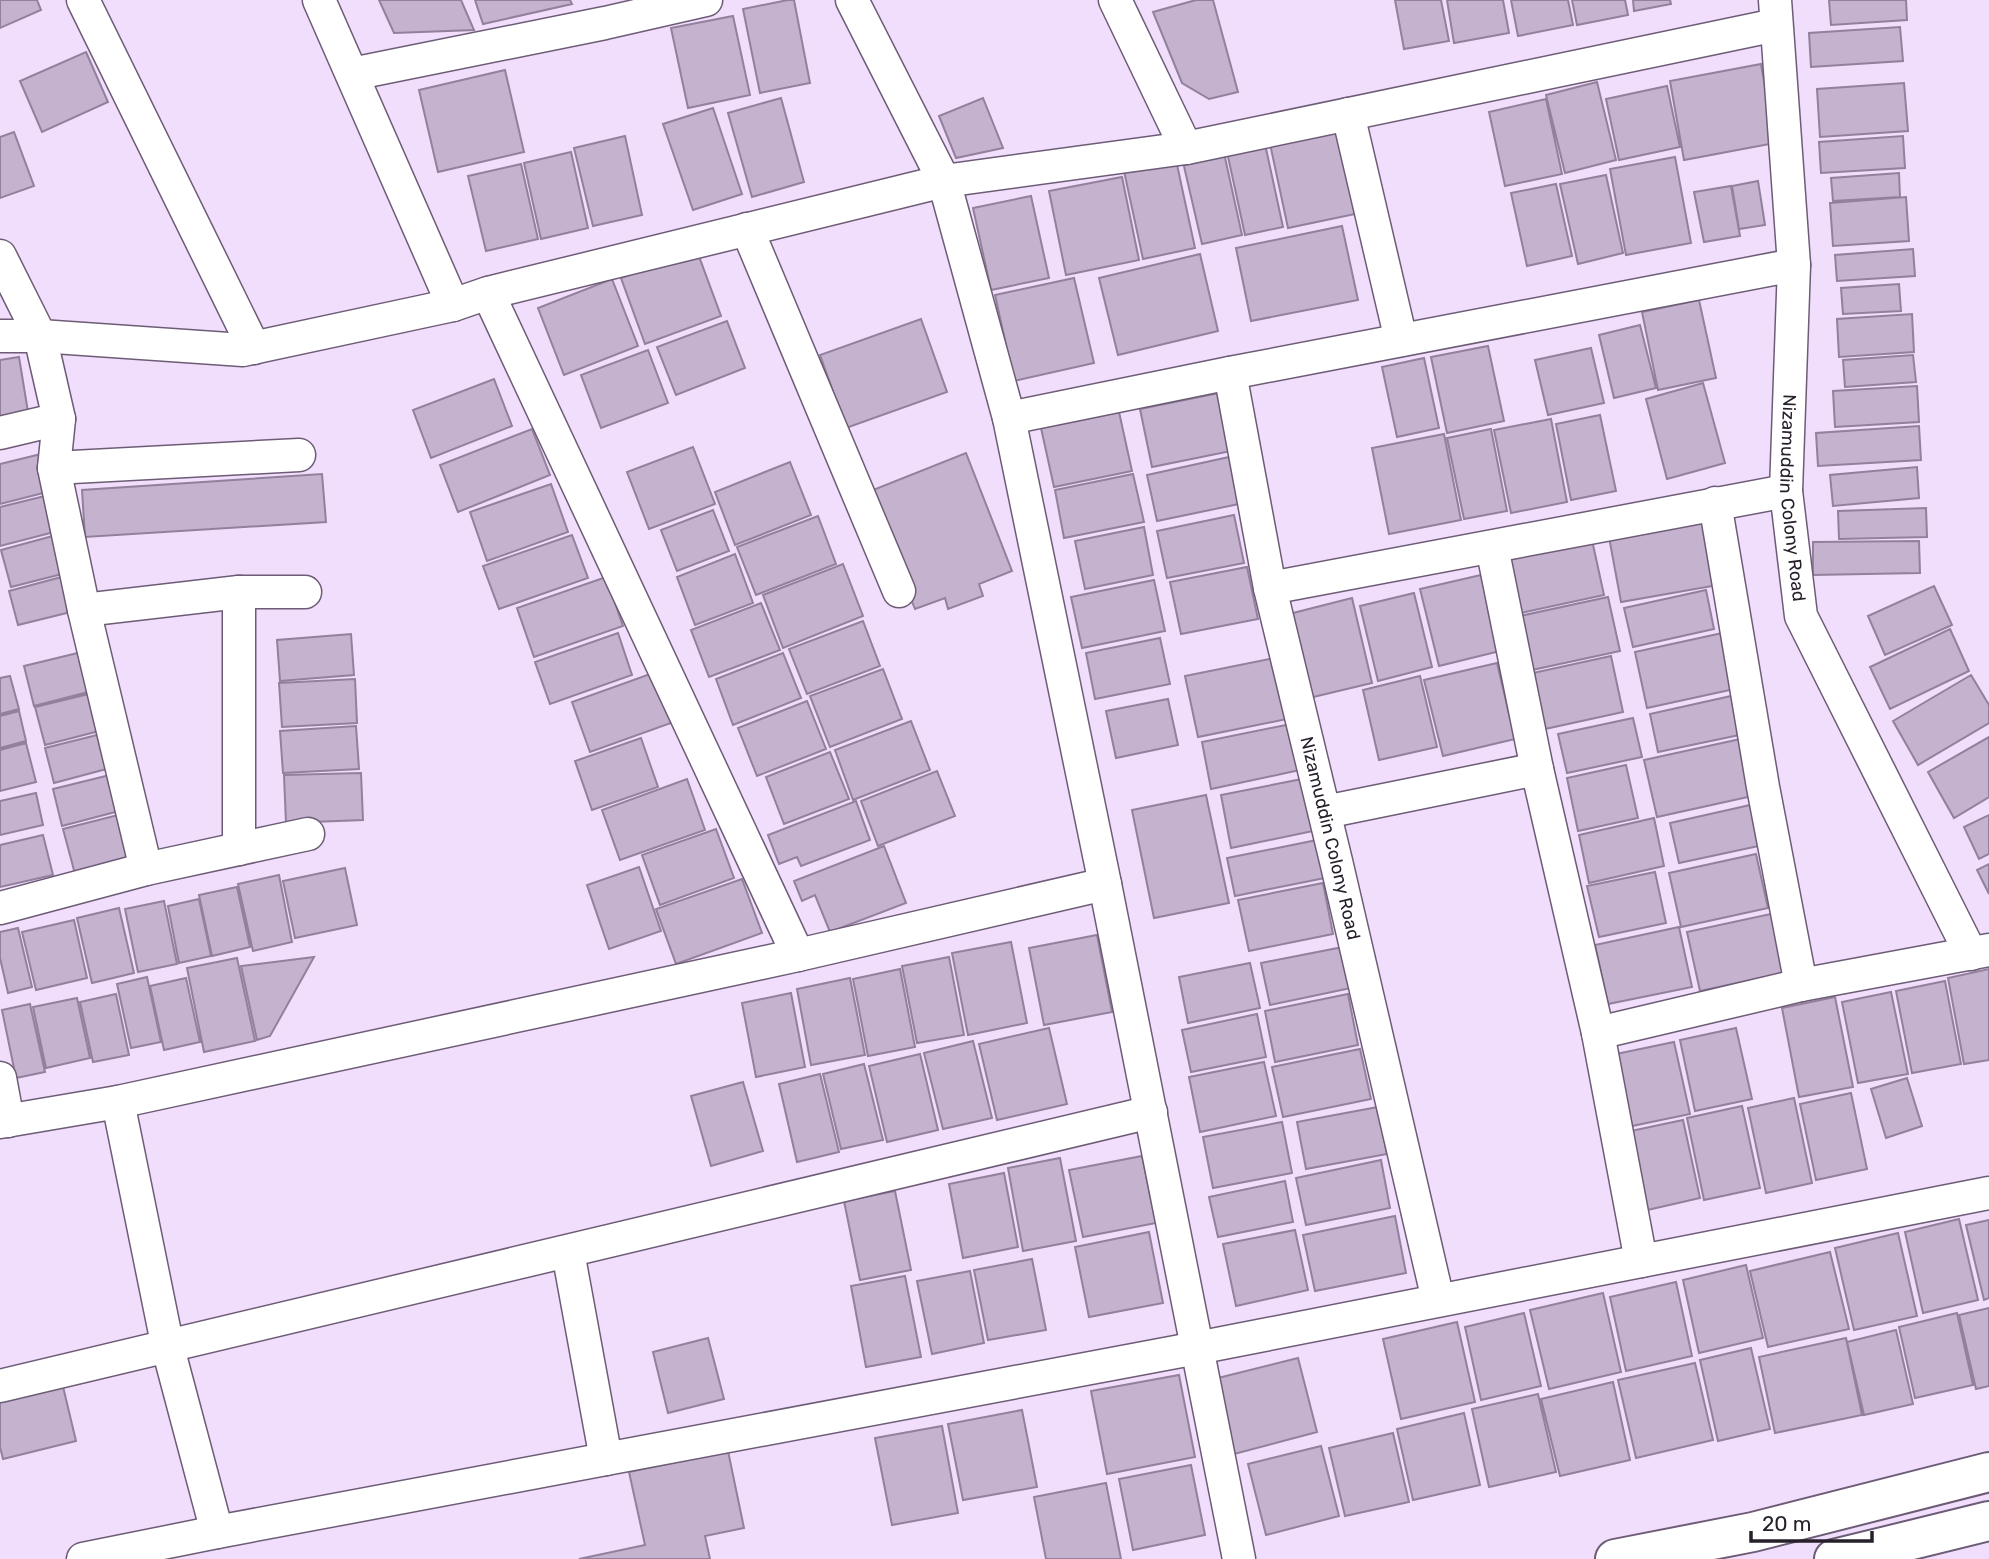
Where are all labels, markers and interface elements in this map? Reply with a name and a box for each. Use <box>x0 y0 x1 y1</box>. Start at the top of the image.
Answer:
street label: Nizamuddin Colony Road <box>1775 394 1810 603</box>
street label: Nizamuddin Colony Road <box>1295 734 1365 942</box>
scale bar <box>1751 1500 1872 1544</box>
text: 20 m <box>1762 1511 1811 1536</box>

